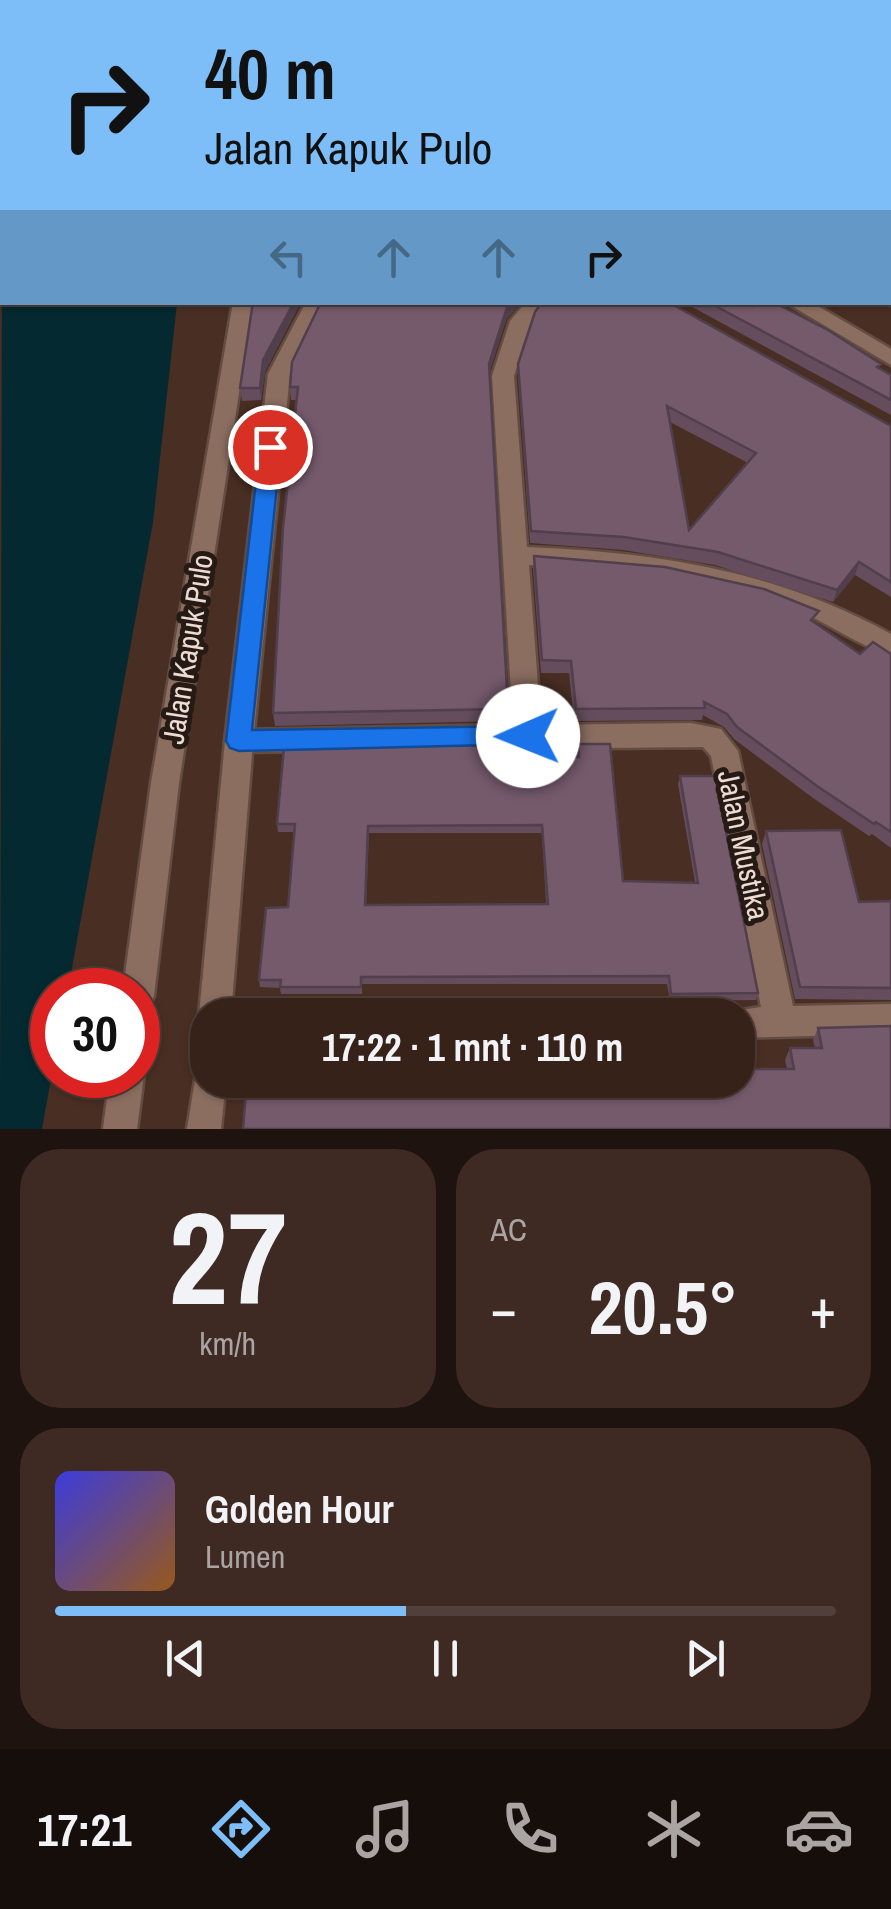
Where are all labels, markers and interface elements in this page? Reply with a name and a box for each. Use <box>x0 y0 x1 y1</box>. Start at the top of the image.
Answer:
text: 40 m <box>205 27 336 121</box>
icon: right <box>40 40 170 170</box>
text: Jalan Kapuk Pulo <box>205 117 492 178</box>
icon: left <box>261 230 316 285</box>
icon: ahead <box>366 230 421 285</box>
icon: ahead <box>471 230 526 285</box>
icon: right <box>576 230 631 285</box>
pin <box>228 405 313 490</box>
icon: arrive <box>243 420 298 475</box>
street label: Jalan Kapuk Pulo <box>152 551 222 747</box>
position arrow <box>476 684 580 788</box>
street label: Jalan Mustika <box>709 767 779 924</box>
speed limit sign: 30 <box>30 968 160 1098</box>
text: 17:22 · 1 mnt · 110 m <box>322 1022 623 1073</box>
text: 27 <box>168 1169 287 1345</box>
text: AC <box>491 1208 527 1251</box>
text: 20.5° <box>588 1256 738 1357</box>
text: − <box>491 1271 517 1345</box>
text: + <box>810 1271 836 1345</box>
text: km/h <box>199 1322 256 1365</box>
text: Golden Hour <box>205 1484 394 1535</box>
text: Lumen <box>205 1535 285 1578</box>
icon: previous <box>158 1631 213 1686</box>
icon: pause <box>418 1631 473 1686</box>
icon: next <box>678 1631 733 1686</box>
icon: directions <box>206 1794 276 1864</box>
icon: music <box>350 1794 420 1864</box>
icon: phone <box>495 1794 565 1864</box>
icon: climate <box>639 1794 709 1864</box>
icon: car <box>784 1794 854 1864</box>
text: 17:21 <box>37 1799 132 1860</box>

